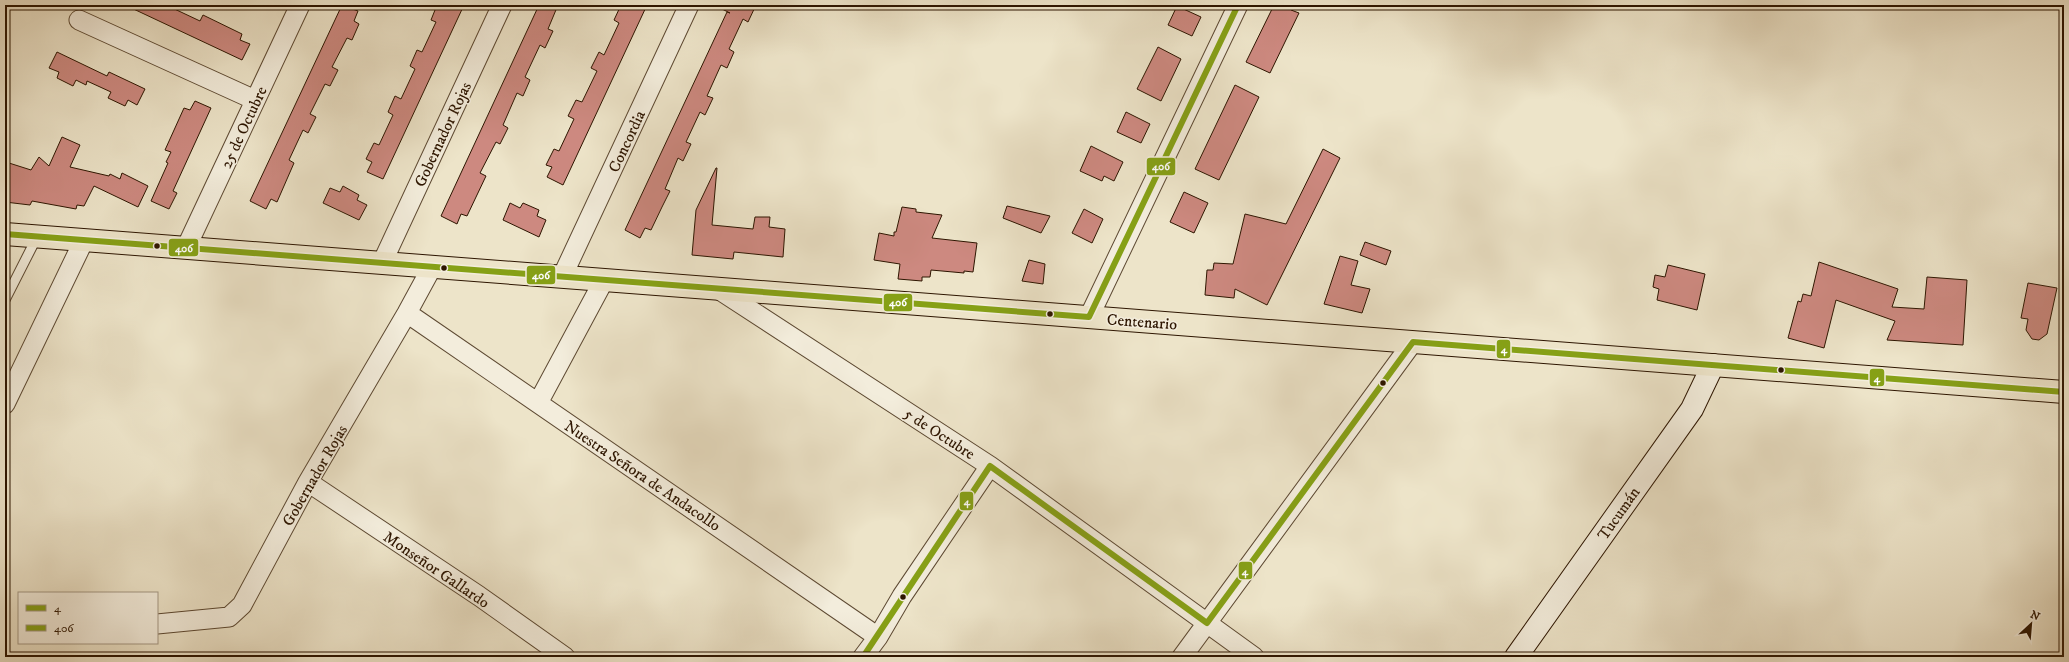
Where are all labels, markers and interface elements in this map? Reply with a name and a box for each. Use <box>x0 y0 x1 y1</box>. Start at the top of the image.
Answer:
street label: Gobernador Rojas <box>410 79 476 190</box>
street label: 25 de Octubre <box>216 83 272 172</box>
street label: Concordia <box>604 107 650 176</box>
line badge: 406 <box>1146 157 1176 176</box>
text: 406 <box>1151 160 1171 174</box>
line badge: 406 <box>168 238 199 257</box>
unlabelled marker <box>152 241 162 251</box>
text: 406 <box>174 242 194 256</box>
unlabelled marker <box>439 263 449 273</box>
line badge: 406 <box>526 265 556 285</box>
text: 406 <box>531 269 551 283</box>
line badge: 406 <box>883 293 913 312</box>
text: 406 <box>888 296 908 310</box>
unlabelled marker <box>1045 309 1055 319</box>
street label: Centenario <box>1106 310 1178 334</box>
line badge: 4 <box>1496 339 1511 359</box>
text: 4 <box>1500 343 1508 357</box>
unlabelled marker <box>1776 365 1786 375</box>
line badge: 4 <box>1869 368 1885 387</box>
text: 4 <box>1873 372 1881 386</box>
unlabelled marker <box>1378 378 1388 388</box>
street label: 5 de Octubre <box>900 404 979 464</box>
street label: Nuestra Señora de Andacollo <box>560 416 725 536</box>
street label: Gobernador Rojas <box>278 421 352 530</box>
street label: Tucumán <box>1593 483 1645 544</box>
line badge: 4 <box>959 491 974 511</box>
text: 4 <box>963 495 971 509</box>
street label: Monseñor Gallardo <box>379 527 494 613</box>
line badge: 4 <box>1238 561 1253 580</box>
text: 4 <box>1241 565 1249 579</box>
legend <box>18 592 158 644</box>
unlabelled marker <box>898 592 908 602</box>
text: 4 <box>54 601 62 616</box>
north arrow <box>2011 604 2051 644</box>
text: N <box>2028 608 2042 624</box>
text: 406 <box>54 621 74 636</box>

